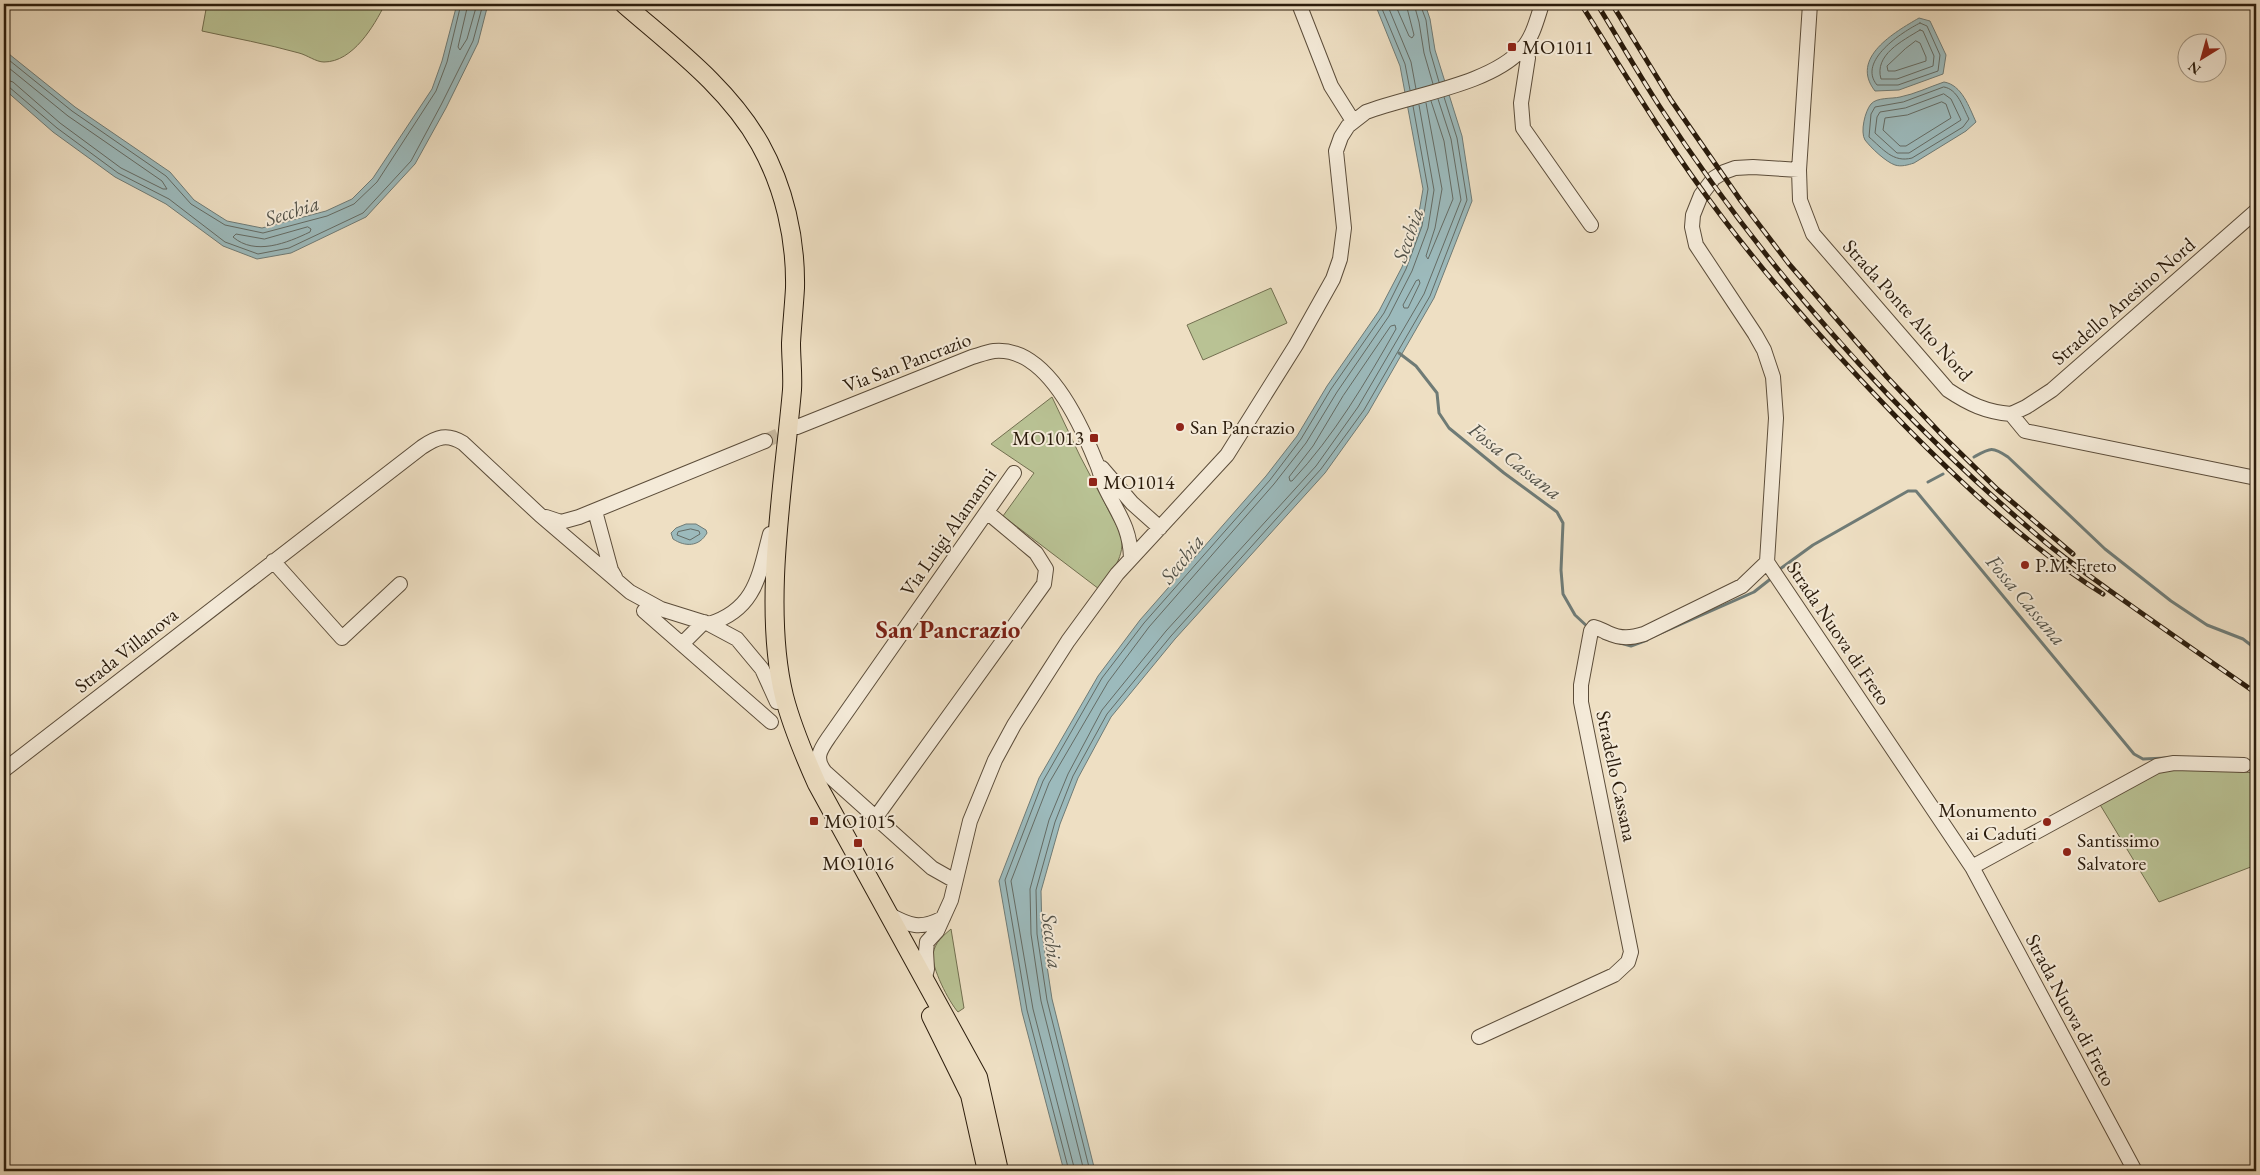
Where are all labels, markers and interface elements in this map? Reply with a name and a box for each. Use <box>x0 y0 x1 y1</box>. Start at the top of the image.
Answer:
north arrow <box>2178 32 2228 82</box>
place label: MO1011 <box>1522 34 1594 60</box>
marker: MO1011 <box>1506 41 1518 53</box>
text: N <box>2184 57 2204 79</box>
water label: Secchia <box>260 189 323 232</box>
water label: Secchia <box>1385 204 1429 267</box>
street label: Stradello Anesino Nord <box>2046 231 2201 371</box>
street label: Strada Ponte Alto Nord <box>1837 234 1979 387</box>
street label: Via San Pancrazio <box>839 326 975 398</box>
place label: San Pancrazio <box>1190 414 1295 440</box>
water label: Fossa Cassana <box>1462 415 1567 505</box>
marker: San Pancrazio <box>1174 421 1186 433</box>
place label: MO1013 <box>1012 425 1084 451</box>
marker: MO1013 <box>1088 432 1100 444</box>
street label: Via Luigi Alamanni <box>894 463 1002 601</box>
place label: MO1014 <box>1103 469 1175 495</box>
marker: MO1014 <box>1087 476 1099 488</box>
water label: Secchia <box>1153 528 1210 590</box>
water label: Fossa Cassana <box>1980 548 2072 651</box>
place label: P.M. Freto <box>2035 552 2117 578</box>
street label: Strada Nuova di Freto <box>1781 556 1897 710</box>
marker: P.M. Freto <box>2019 559 2031 571</box>
street label: Strada Villanova <box>69 601 183 699</box>
district label: San Pancrazio <box>876 613 1020 645</box>
street label: Stradello Cassana <box>1590 708 1644 844</box>
place label: Monumento ai Caduti <box>1938 797 2037 846</box>
place label: MO1015 <box>824 808 896 834</box>
marker: MO1015 <box>808 815 820 827</box>
marker: Monumento ai Caduti <box>2041 816 2053 828</box>
place label: Santissimo Salvatore <box>2077 827 2159 876</box>
marker: MO1016 <box>852 837 864 849</box>
marker: Santissimo Salvatore <box>2061 846 2073 858</box>
place label: MO1016 <box>822 850 894 876</box>
water label: Secchia <box>1036 910 1069 970</box>
street label: Strada Nuova di Freto <box>2020 929 2122 1091</box>

